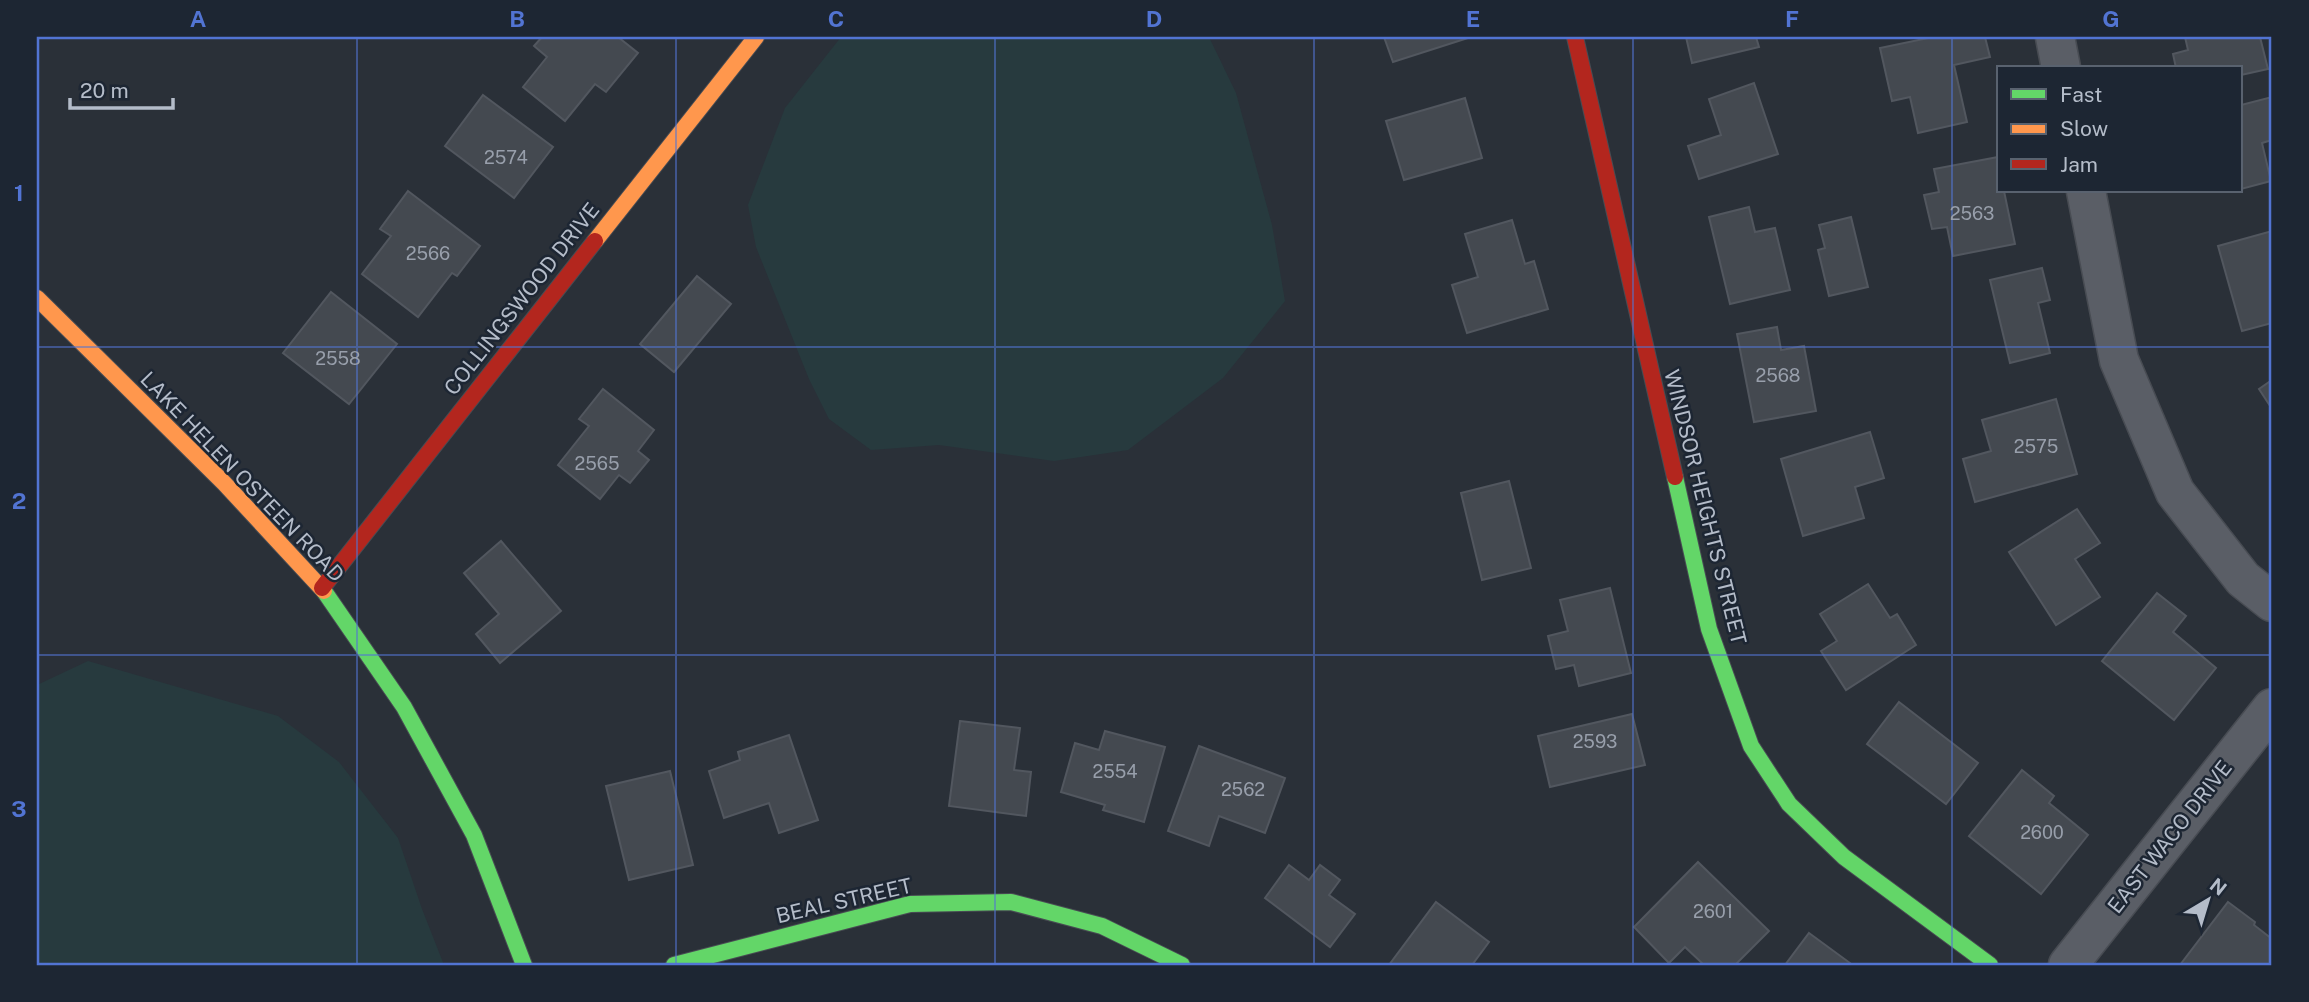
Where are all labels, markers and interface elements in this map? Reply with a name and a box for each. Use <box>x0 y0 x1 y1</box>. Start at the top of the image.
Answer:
text: A <box>190 5 207 32</box>
text: B <box>509 5 525 32</box>
text: C <box>828 5 844 32</box>
text: D <box>1146 5 1162 32</box>
text: E <box>1466 5 1480 32</box>
text: F <box>1785 5 1799 32</box>
text: G <box>2102 5 2120 32</box>
scale bar <box>70 66 173 110</box>
legend <box>1997 66 2242 192</box>
text: 20 m <box>80 78 129 103</box>
text: Fast <box>2060 82 2102 107</box>
text: Slow <box>2060 116 2108 141</box>
house number: 2574 <box>484 147 528 168</box>
text: Jam <box>2060 152 2098 177</box>
text: 1 <box>14 179 24 206</box>
street label: COLLINGSWOOD DRIVE <box>439 198 604 400</box>
house number: 2563 <box>1950 203 1994 224</box>
house number: 2566 <box>406 243 450 264</box>
house number: 2558 <box>315 348 361 369</box>
house number: 2568 <box>1756 365 1801 386</box>
street label: LAKE HELEN OSTEEN ROAD <box>135 366 349 587</box>
street label: WINDSOR HEIGHTS STREET <box>1659 367 1752 647</box>
house number: 2575 <box>2014 436 2058 457</box>
house number: 2565 <box>575 453 620 474</box>
text: 2 <box>12 487 26 514</box>
house number: 2593 <box>1573 731 1617 752</box>
street label: EAST WACO DRIVE <box>2102 755 2237 918</box>
house number: 2554 <box>1092 761 1138 782</box>
house number: 2562 <box>1221 779 1265 800</box>
text: 3 <box>11 795 27 822</box>
house number: 2600 <box>2020 822 2064 843</box>
north arrow <box>2172 866 2242 936</box>
street label: BEAL STREET <box>774 873 914 928</box>
text: N <box>2206 873 2231 900</box>
house number: 2601 <box>1693 901 1733 922</box>

